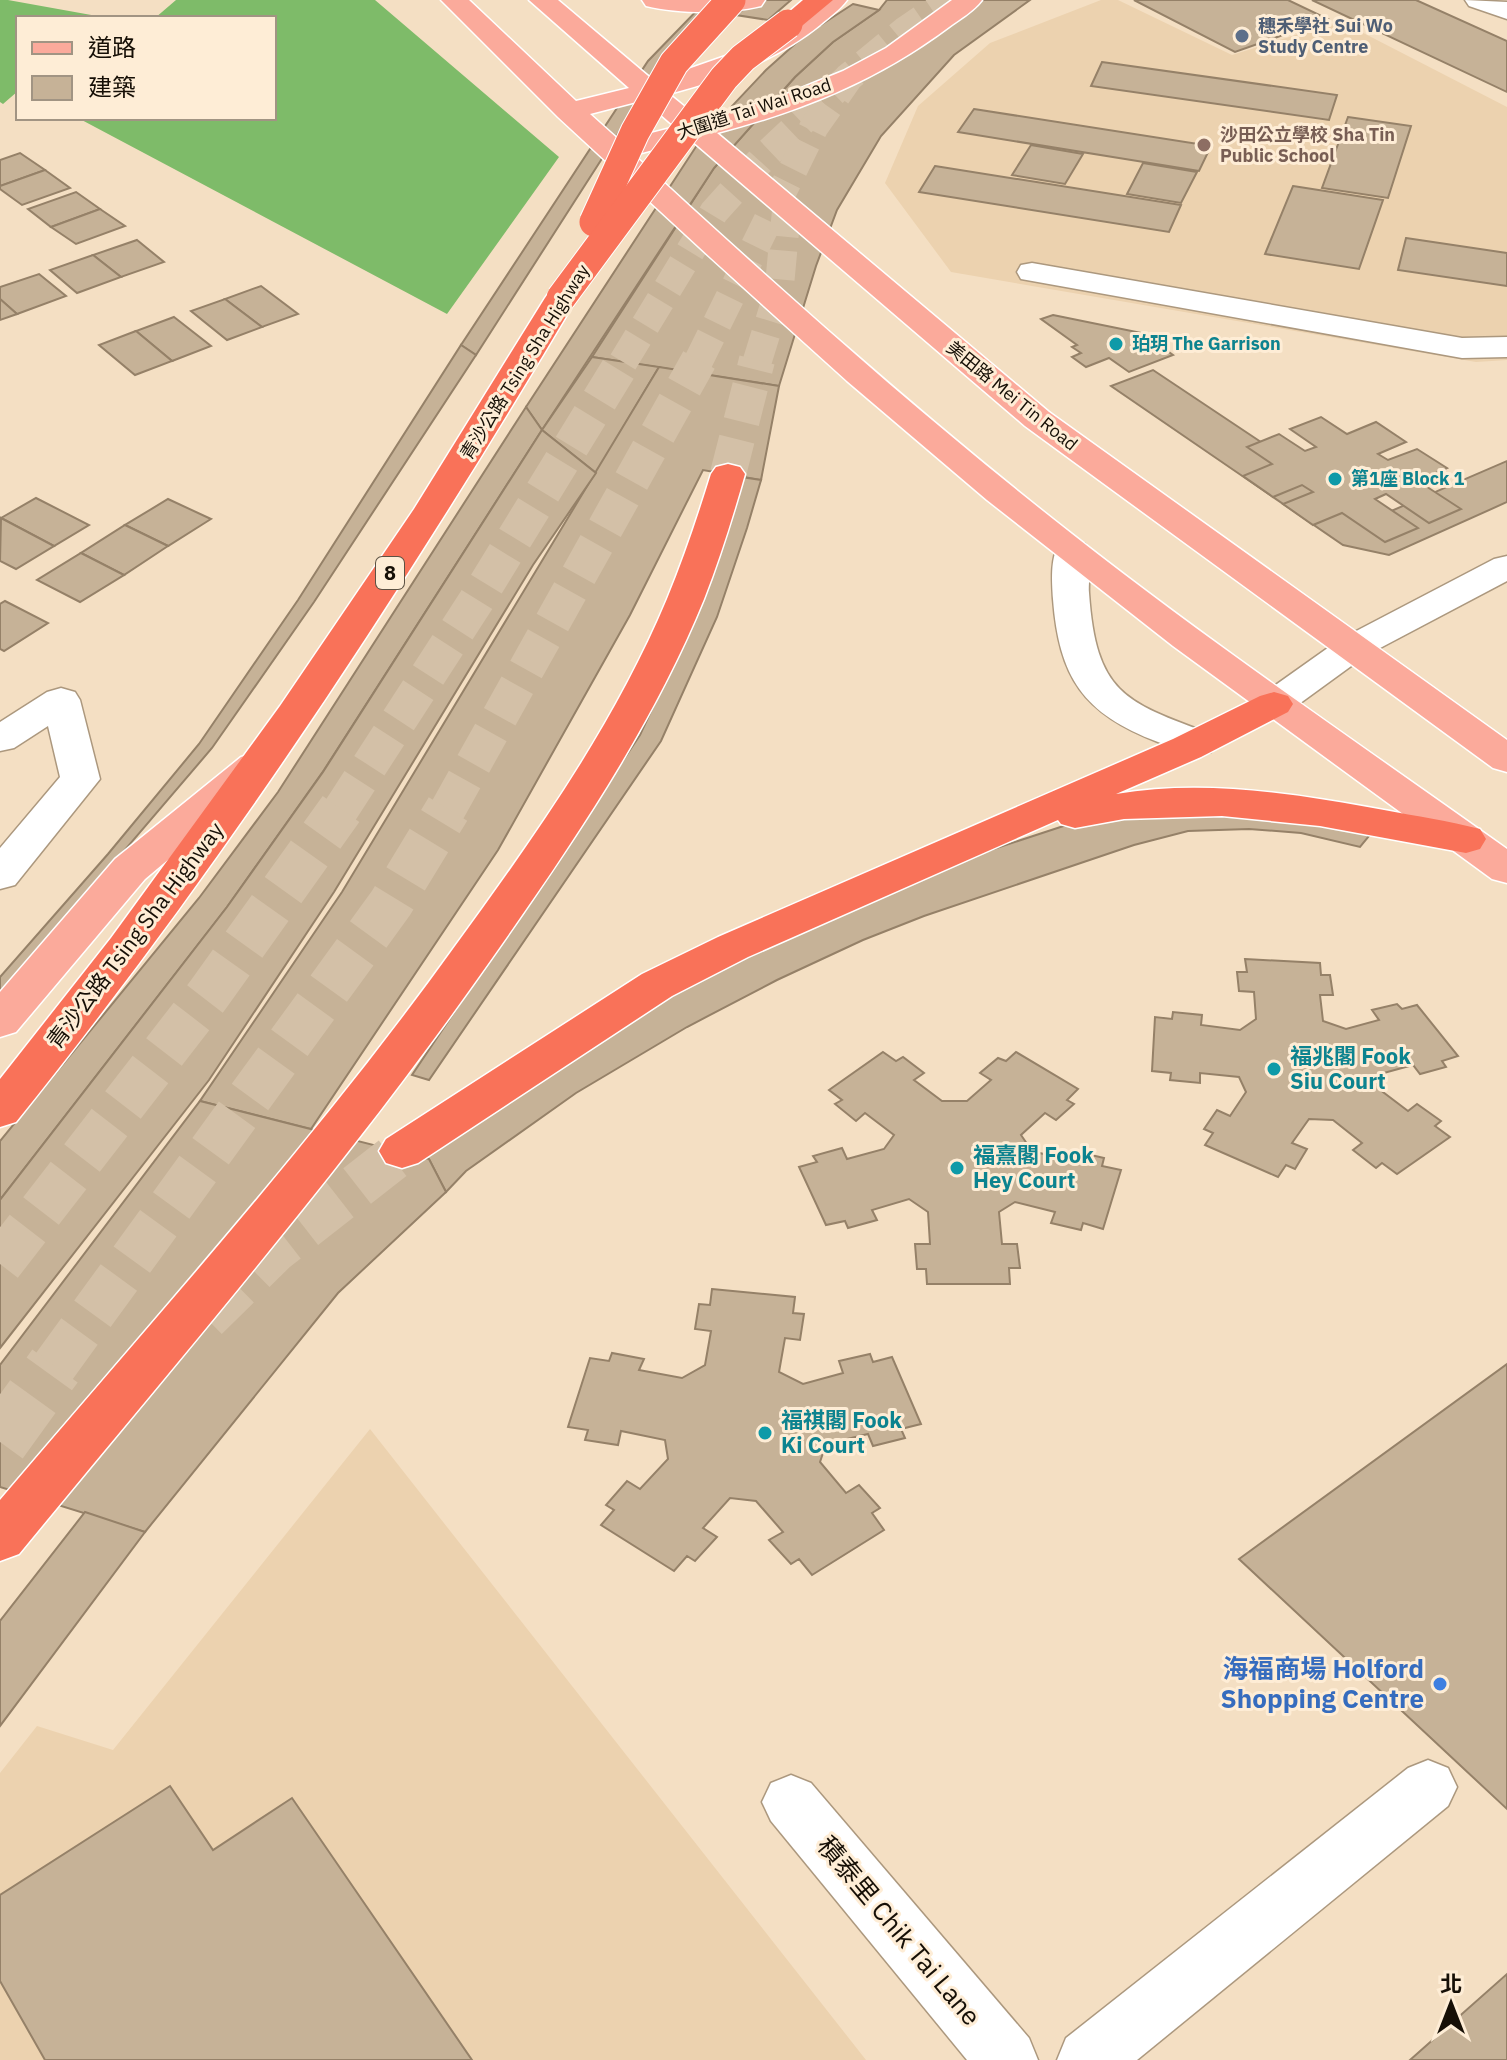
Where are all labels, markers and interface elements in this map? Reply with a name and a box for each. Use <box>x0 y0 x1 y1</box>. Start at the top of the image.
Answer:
place label: 穗禾學社 Sui Wo Study Centre <box>1258 14 1393 58</box>
legend <box>16 16 276 120</box>
marker: 穗禾學社 Sui Wo Study Centre <box>1233 27 1251 45</box>
text: 道路 <box>88 31 136 63</box>
text: 建築 <box>88 71 136 103</box>
street label: 大圍道 Tai Wai Road <box>674 73 834 144</box>
place label: 沙田公立學校 Sha Tin Public School <box>1220 123 1395 167</box>
marker: 沙田公立學校 Sha Tin Public School <box>1195 136 1213 154</box>
street label: 青沙公路 Tsing Sha Highway <box>455 260 594 464</box>
place label: 珀玥 The Garrison <box>1132 332 1281 355</box>
marker: 珀玥 The Garrison <box>1107 335 1125 353</box>
street label: 美田路 Mei Tin Road <box>942 336 1083 456</box>
place label: 第1座 Block 1 <box>1351 467 1465 490</box>
marker: 第1座 Block 1 <box>1326 470 1344 488</box>
road number: 8 <box>376 557 404 589</box>
street label: 青沙公路 Tsing Sha Highway <box>40 816 229 1054</box>
place label: 福兆閣 Fook Siu Court <box>1290 1041 1411 1095</box>
marker: 福兆閣 Fook Siu Court <box>1265 1060 1283 1078</box>
place label: 福熹閣 Fook Hey Court <box>973 1140 1094 1194</box>
marker: 福熹閣 Fook Hey Court <box>948 1159 966 1177</box>
place label: 福祺閣 Fook Ki Court <box>781 1405 902 1459</box>
marker: 福祺閣 Fook Ki Court <box>756 1424 774 1442</box>
place label: 海福商場 Holford Shopping Centre <box>1221 1651 1424 1715</box>
marker: 海福商場 Holford Shopping Centre <box>1431 1675 1449 1693</box>
street label: 積泰里 Chik Tai Lane <box>811 1829 989 2032</box>
north arrow <box>1411 1964 1491 2044</box>
text: 北 <box>1440 1969 1462 1998</box>

